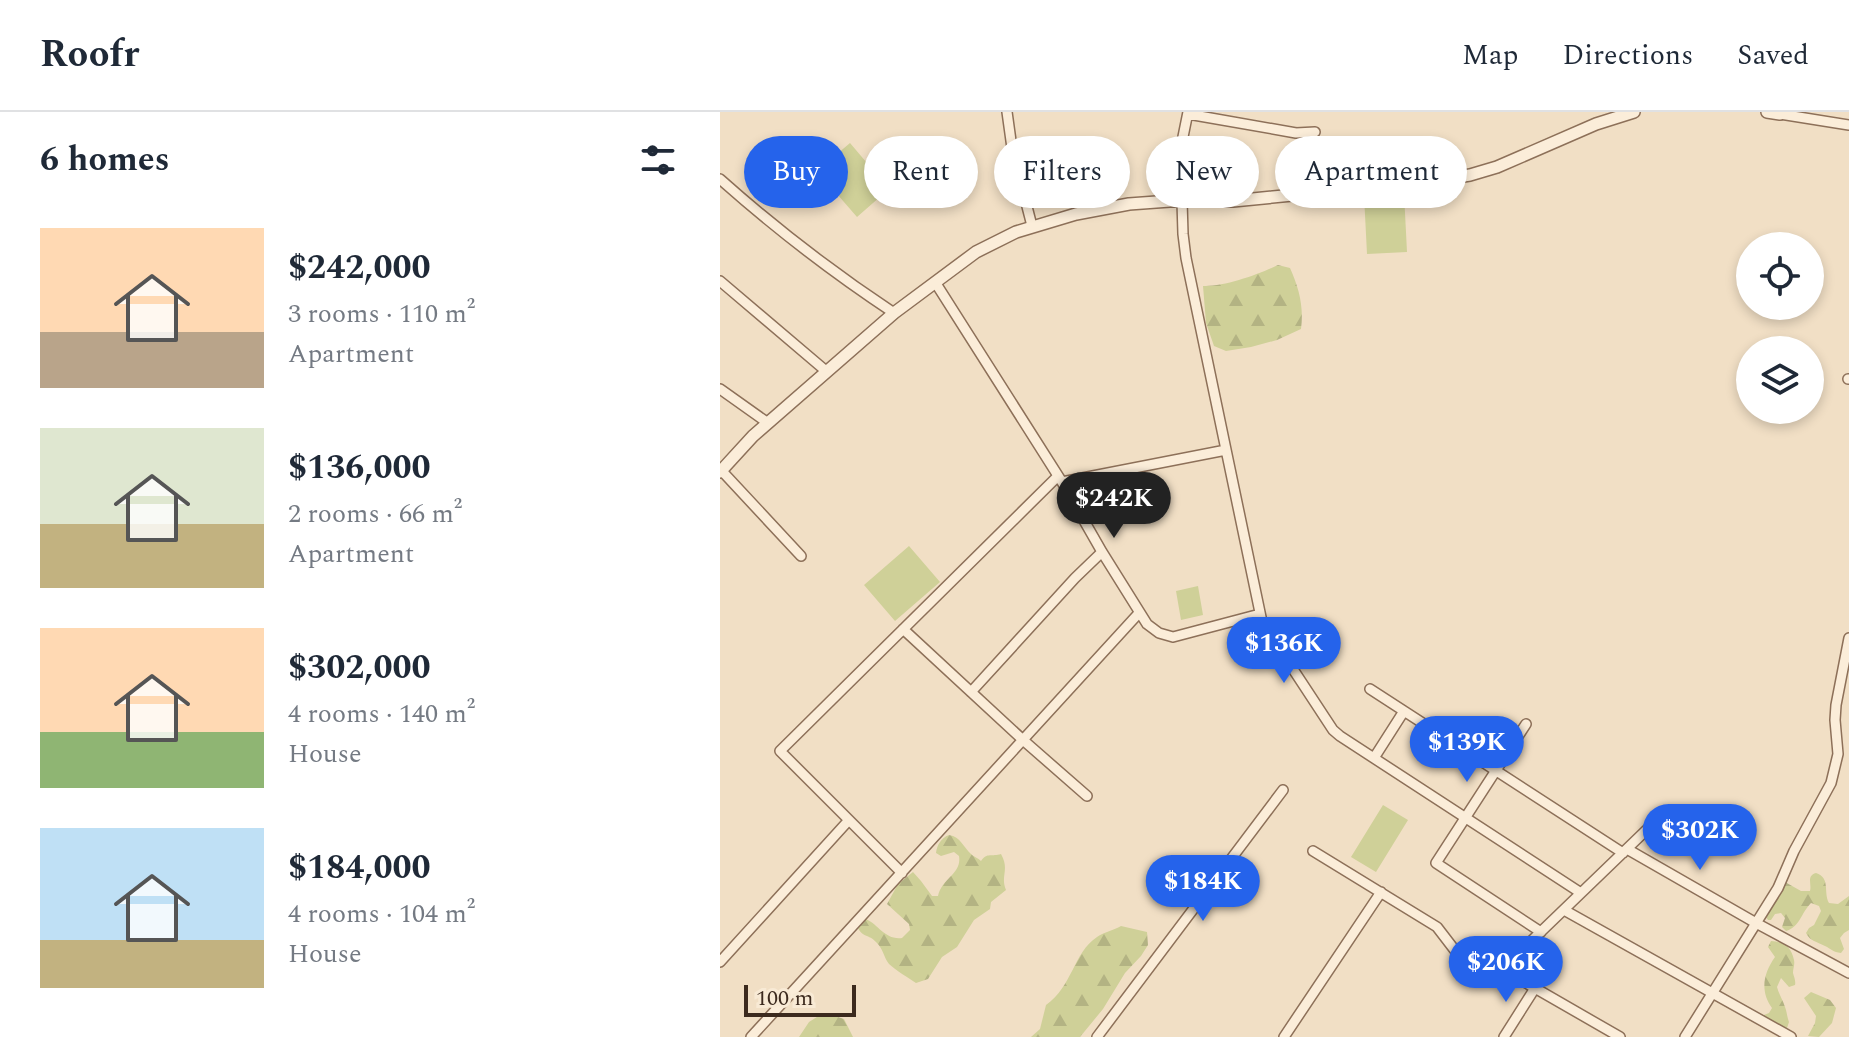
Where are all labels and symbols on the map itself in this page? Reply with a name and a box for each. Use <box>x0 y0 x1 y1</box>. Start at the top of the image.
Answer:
pin: $242K <box>1058 472 1170 540</box>
pin: $136K <box>1228 617 1340 685</box>
pin: $139K <box>1411 716 1523 784</box>
pin: $302K <box>1644 804 1756 872</box>
pin: $184K <box>1147 855 1259 923</box>
pin: $206K <box>1450 936 1562 1004</box>
scale bar <box>744 981 856 1017</box>

